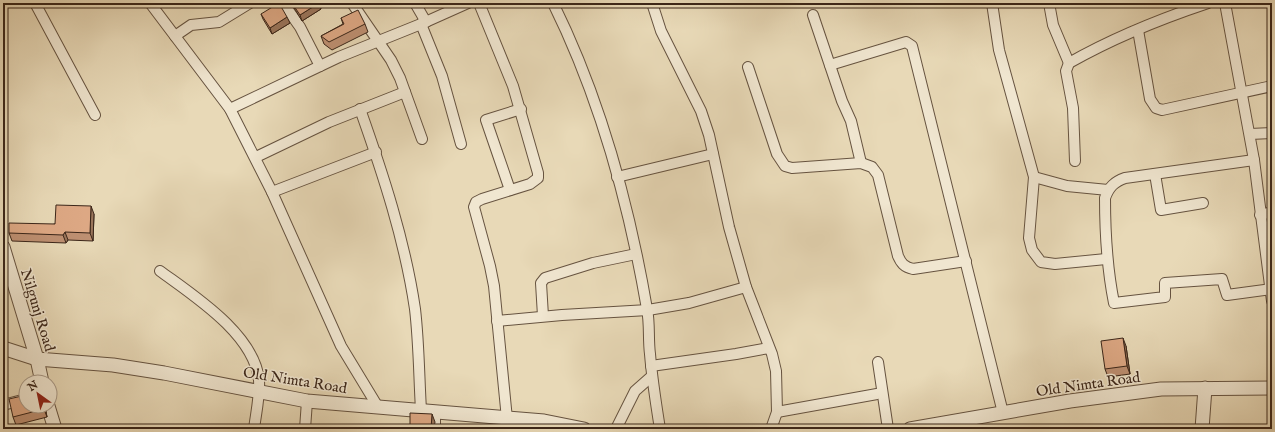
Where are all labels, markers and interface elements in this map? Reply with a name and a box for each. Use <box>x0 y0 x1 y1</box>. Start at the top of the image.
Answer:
street label: Nilgunj Road <box>16 266 59 355</box>
street label: Old Nimta Road <box>242 363 349 398</box>
street label: Old Nimta Road <box>1035 368 1142 401</box>
north arrow <box>18 374 58 414</box>
text: N <box>24 378 41 395</box>

